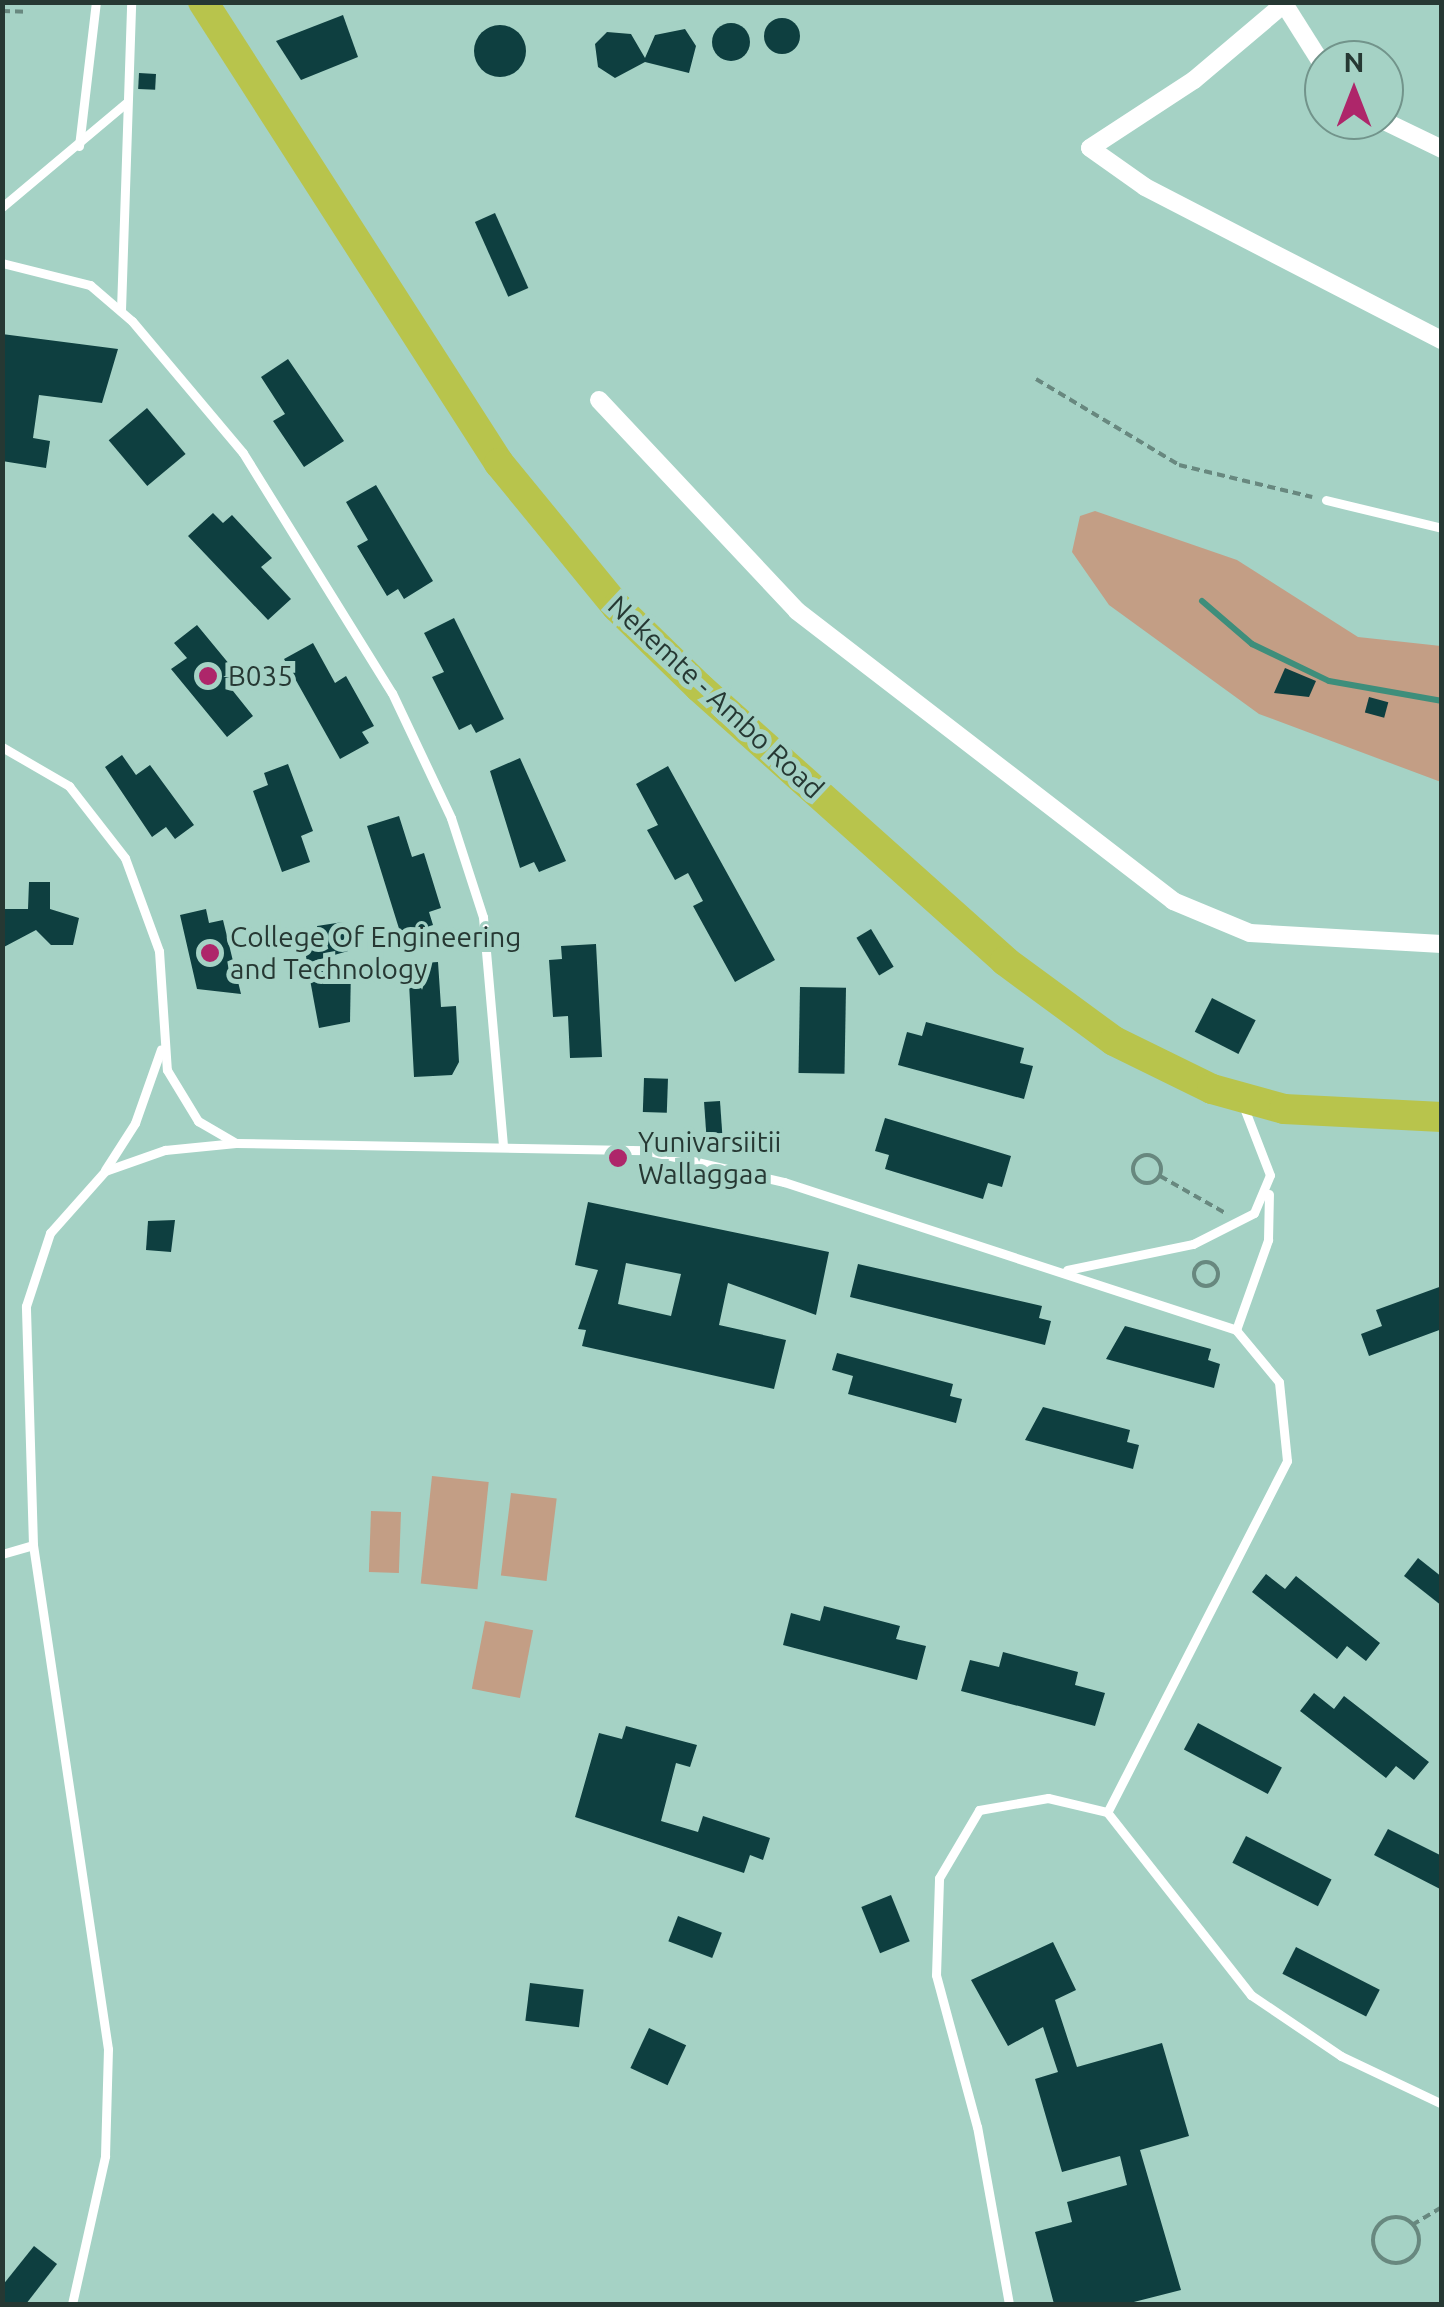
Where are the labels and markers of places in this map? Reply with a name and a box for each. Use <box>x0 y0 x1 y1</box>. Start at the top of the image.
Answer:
place label: B035 <box>228 659 293 693</box>
marker: B035 <box>197 665 219 687</box>
place label: College Of Engineering and Technology <box>230 920 521 986</box>
marker: College Of Engineering and Technology <box>199 942 221 964</box>
place label: Yunivarsiitii Wallaggaa <box>638 1125 781 1191</box>
marker: Yunivarsiitii Wallaggaa <box>607 1147 629 1169</box>

